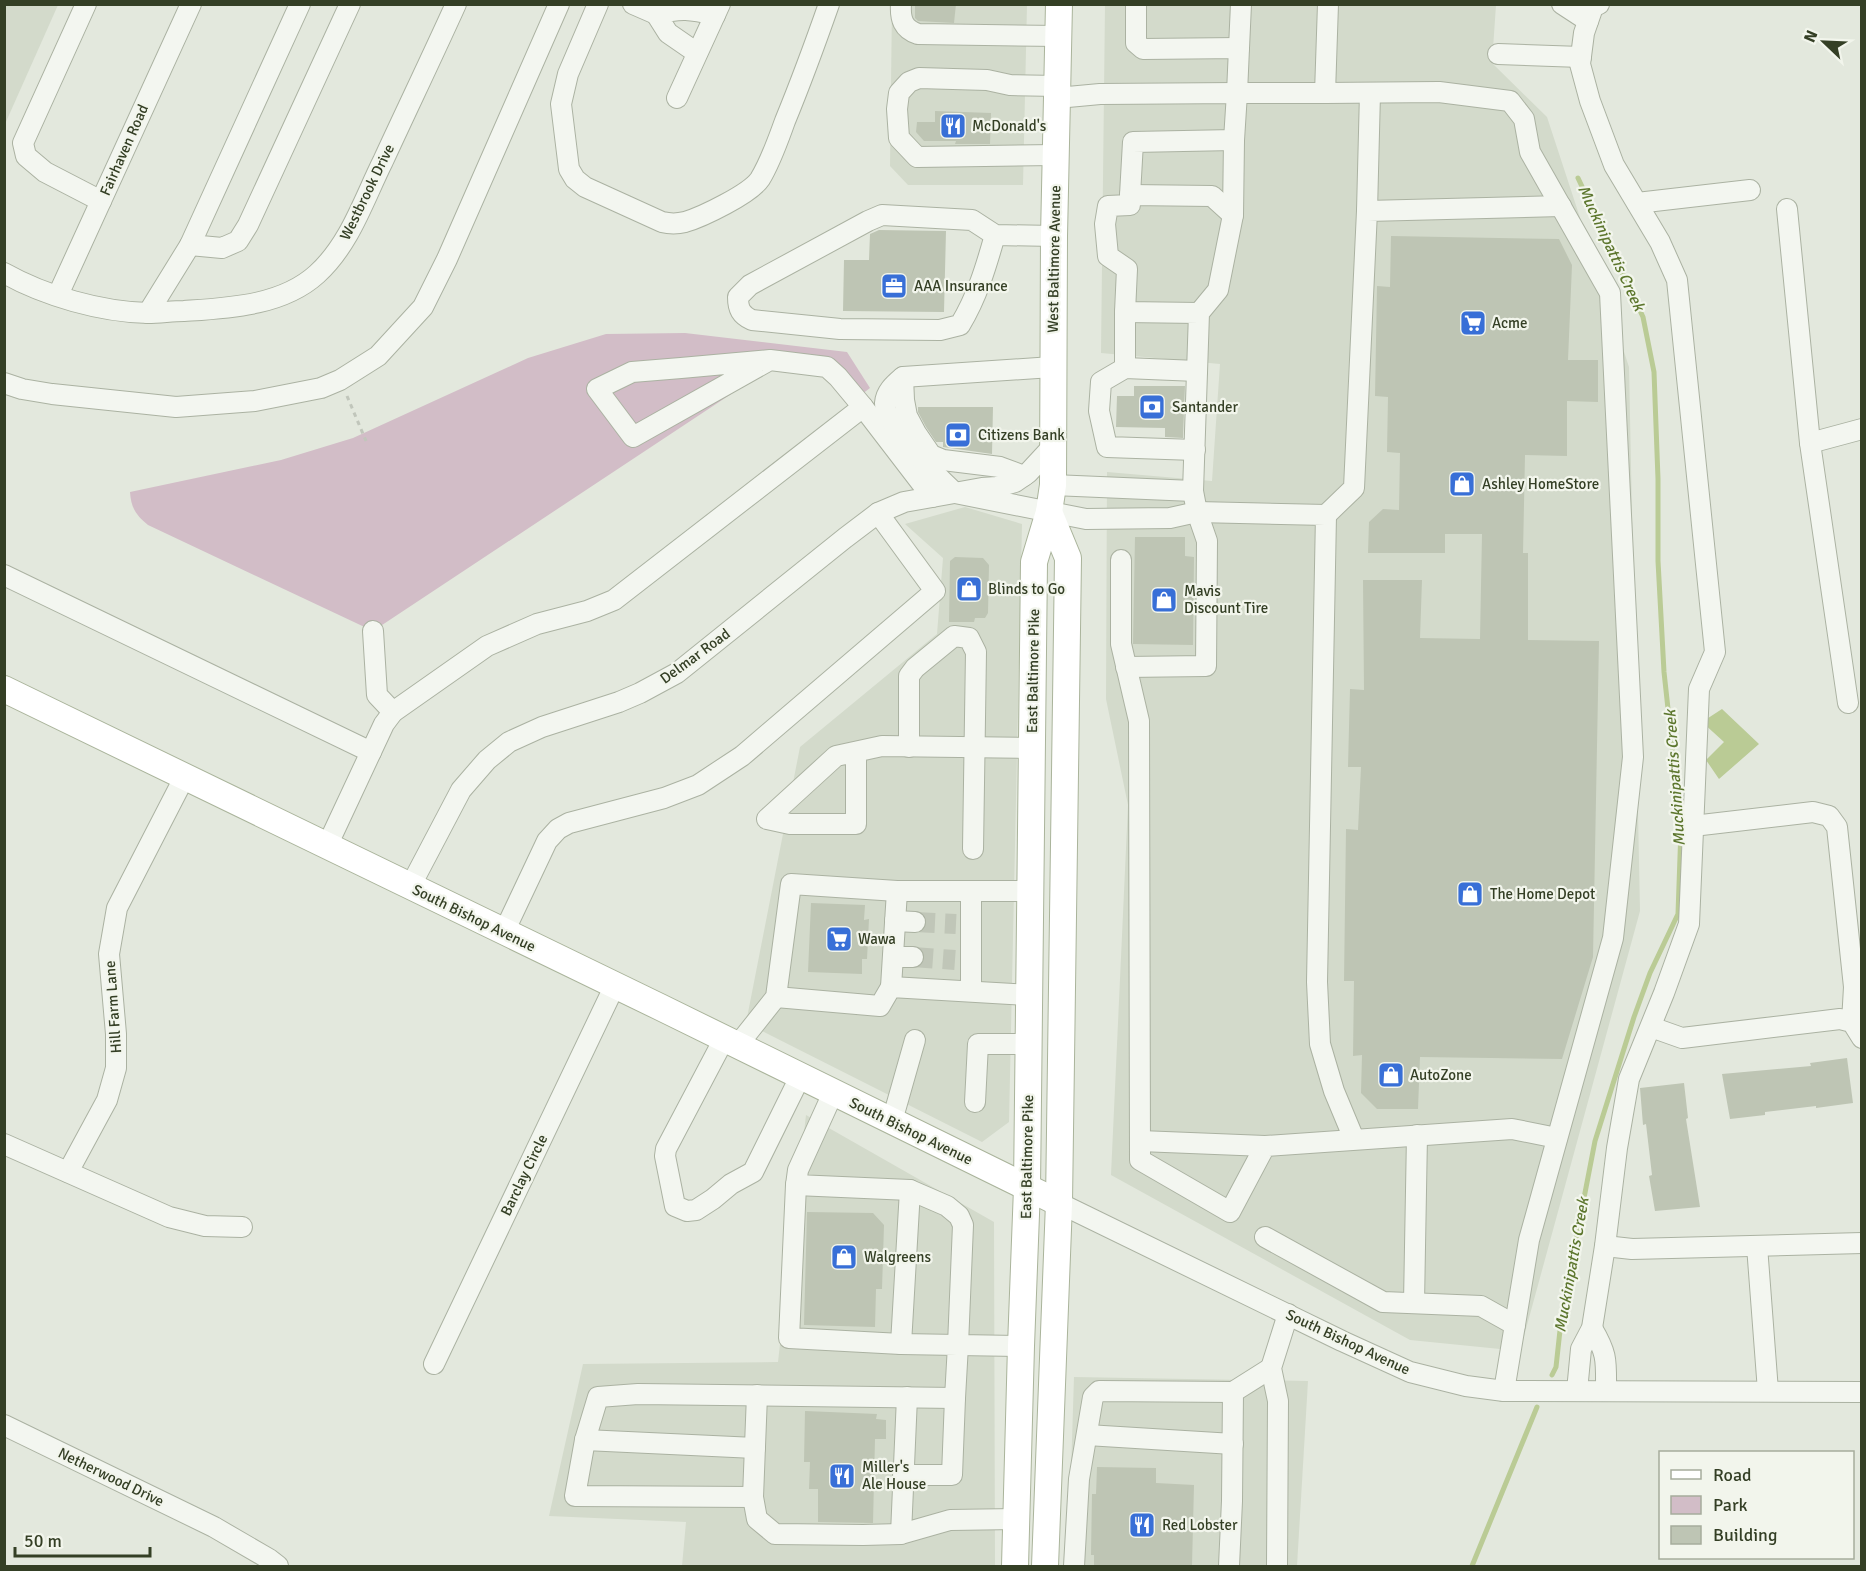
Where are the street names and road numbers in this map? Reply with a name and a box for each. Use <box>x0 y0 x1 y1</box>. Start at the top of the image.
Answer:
street label: Fairhaven Road <box>96 102 152 198</box>
street label: Westbrook Drive <box>336 141 398 243</box>
street label: West Baltimore Avenue <box>1044 185 1064 333</box>
street label: East Baltimore Pike <box>1023 609 1043 733</box>
street label: Delmar Road <box>656 625 734 687</box>
street label: South Bishop Avenue <box>409 880 539 956</box>
street label: Hill Farm Lane <box>101 960 125 1054</box>
street label: South Bishop Avenue <box>846 1093 976 1169</box>
street label: East Baltimore Pike <box>1017 1095 1037 1219</box>
street label: Barclay Circle <box>497 1131 551 1219</box>
street label: South Bishop Avenue <box>1283 1305 1413 1379</box>
street label: Netherwood Drive <box>55 1444 167 1510</box>

